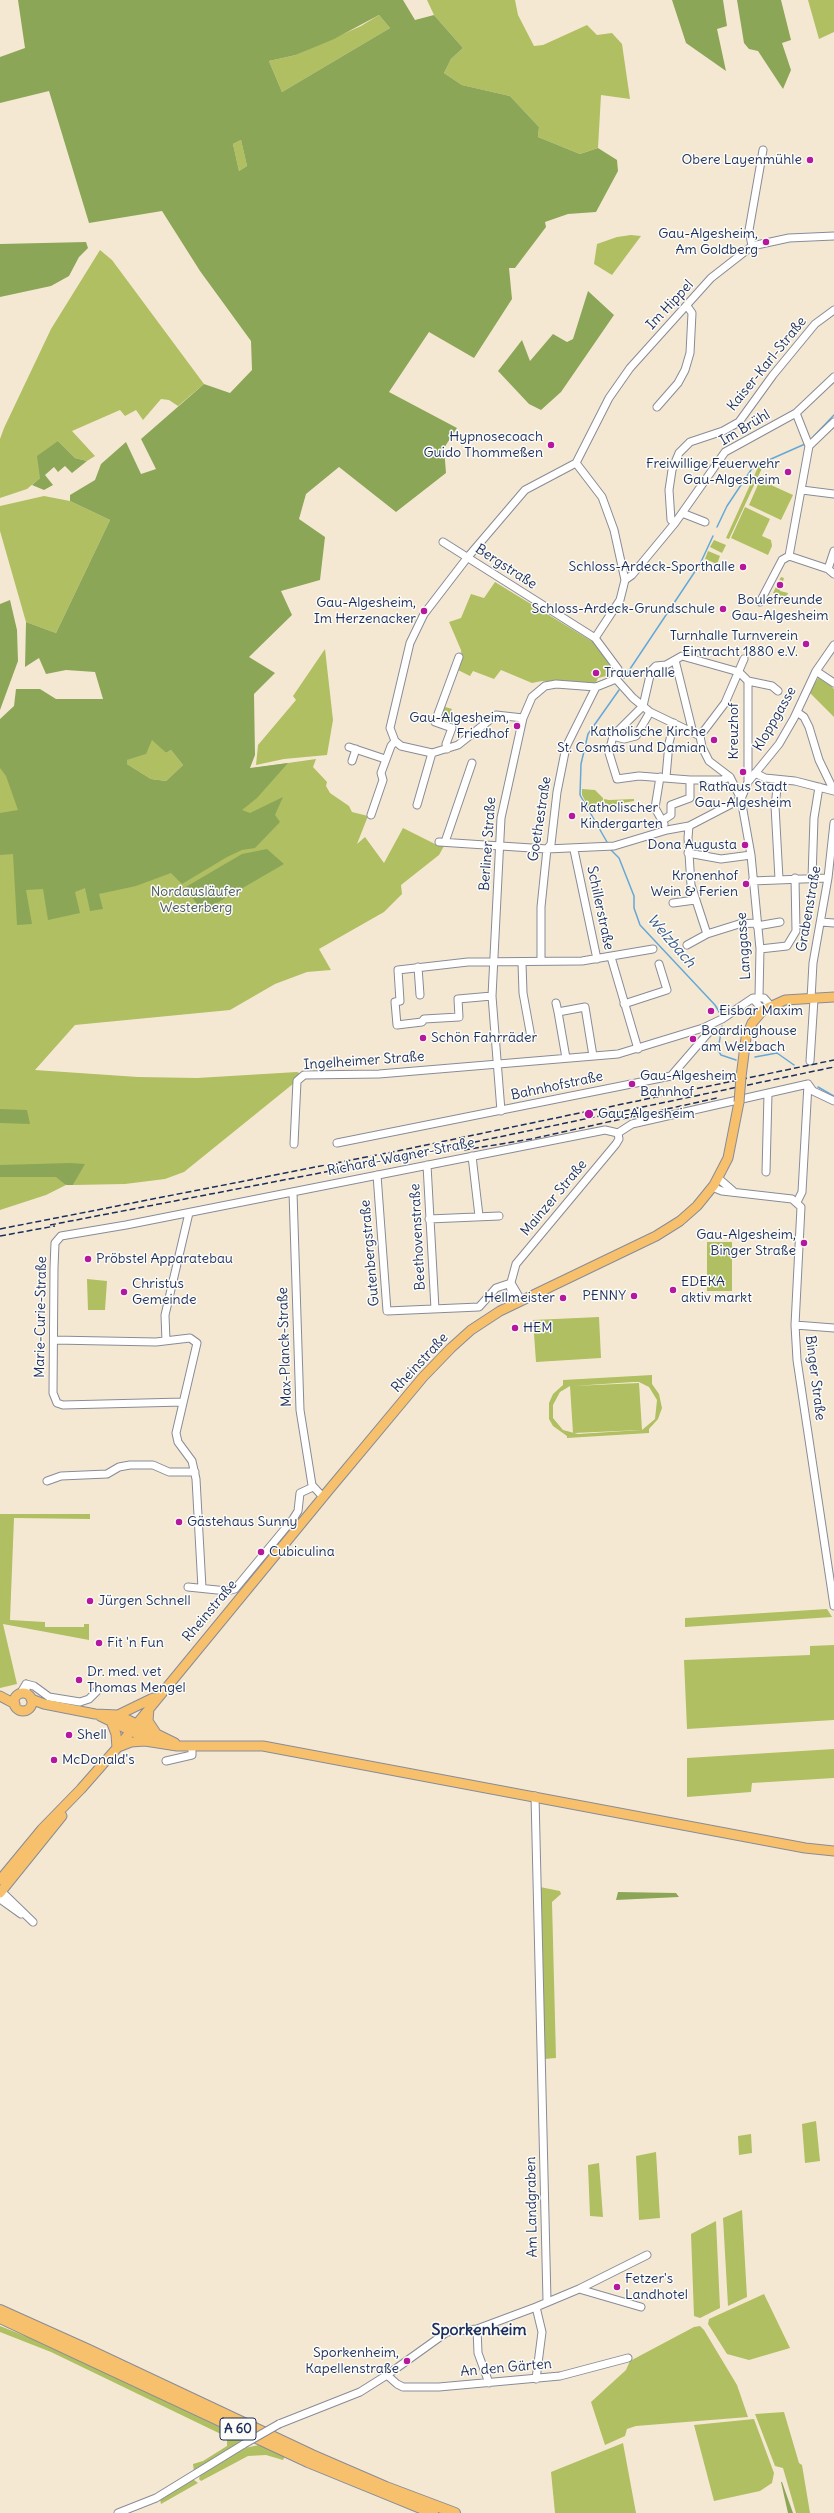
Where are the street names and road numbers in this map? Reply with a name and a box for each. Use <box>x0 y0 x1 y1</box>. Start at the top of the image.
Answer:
street label: Im Hippel <box>643 277 697 333</box>
street label: Kaiser-Karl-Straße <box>724 313 810 415</box>
street label: Im Brühl <box>717 406 773 450</box>
street label: Bergstraße <box>472 541 540 593</box>
street label: Kloppgasse <box>750 684 800 754</box>
street label: Kreuzhof <box>726 703 742 759</box>
street label: Goethestraße <box>525 775 555 863</box>
street label: Berliner Straße <box>476 796 500 892</box>
street label: Schillerstraße <box>583 864 617 952</box>
street label: Grabenstraße <box>793 865 825 953</box>
street label: Langgasse <box>733 912 755 980</box>
street label: Ingelheimer Straße <box>303 1048 425 1074</box>
street label: Bahnhofstraße <box>509 1068 605 1104</box>
street label: Richard-Wagner-Straße <box>326 1134 476 1180</box>
street label: Mainzer Straße <box>517 1156 591 1240</box>
street label: Beethovenstraße <box>407 1183 429 1291</box>
street label: Gutenbergstraße <box>357 1199 383 1307</box>
street label: Marie-Curie-Straße <box>32 1256 50 1378</box>
street label: Max-Planck-Straße <box>275 1287 295 1407</box>
street label: Rheinstraße <box>388 1330 452 1396</box>
street label: Binger Straße <box>801 1334 829 1422</box>
street label: Rheinstraße <box>179 1577 241 1645</box>
street label: Am Landgraben <box>523 2156 541 2258</box>
street label: An den Gärten <box>460 2356 552 2380</box>
road number: A 60 <box>220 2418 256 2440</box>

